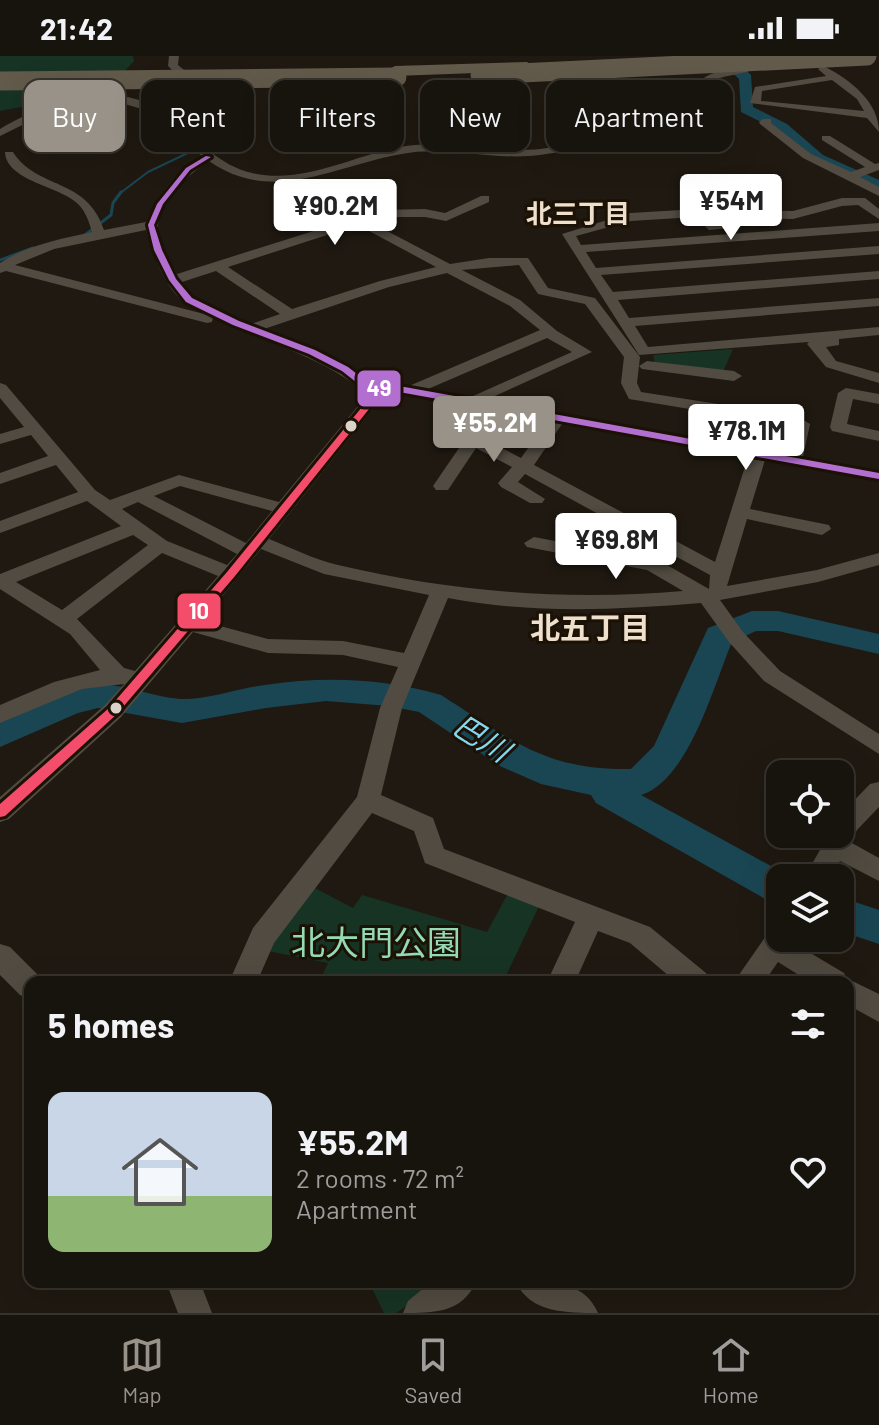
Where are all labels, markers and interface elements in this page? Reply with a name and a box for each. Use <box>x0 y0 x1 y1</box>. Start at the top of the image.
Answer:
text: 21:42 <box>40 10 113 46</box>
chip: Buy <box>24 80 125 152</box>
chip: Rent <box>141 80 254 152</box>
chip: Filters <box>270 80 404 152</box>
chip: New <box>420 80 530 152</box>
chip: Apartment <box>546 80 733 152</box>
pin: ¥54M <box>684 174 778 242</box>
pin: ¥90.2M <box>270 179 400 247</box>
text: ¥54M <box>698 184 764 215</box>
text: ¥90.2M <box>292 189 378 220</box>
district label: 北三丁目 <box>526 197 630 228</box>
line badge: 49 <box>356 369 402 408</box>
text: 49 <box>367 374 392 400</box>
pin: ¥55.2M <box>429 396 559 464</box>
pin: ¥78.1M <box>681 404 811 472</box>
text: ¥55.2M <box>451 406 537 437</box>
text: ¥78.1M <box>706 414 786 445</box>
unlabelled marker <box>343 418 359 434</box>
pin: ¥69.8M <box>551 513 681 581</box>
text: ¥69.8M <box>573 523 659 554</box>
line badge: 10 <box>176 592 222 630</box>
text: 10 <box>189 597 209 623</box>
district label: 北五丁目 <box>530 609 650 645</box>
unlabelled marker <box>108 700 124 716</box>
water label: 巴川 <box>447 706 520 770</box>
map controls <box>766 760 854 952</box>
button: locate <box>766 760 854 848</box>
button: layers <box>766 864 854 952</box>
park label: 北大門公園 <box>291 921 461 962</box>
icon: filters <box>786 1002 830 1046</box>
text: 5 homes <box>48 1004 174 1045</box>
text: ¥55.2M <box>296 1121 409 1162</box>
icon: home <box>112 1124 208 1220</box>
icon: heart <box>786 1150 830 1194</box>
text: 2 rooms · 72 m² <box>296 1162 464 1193</box>
text: Apartment <box>296 1193 417 1224</box>
tab: Map <box>120 1333 164 1407</box>
tab: Saved <box>405 1333 462 1407</box>
tab: Home <box>703 1333 759 1407</box>

